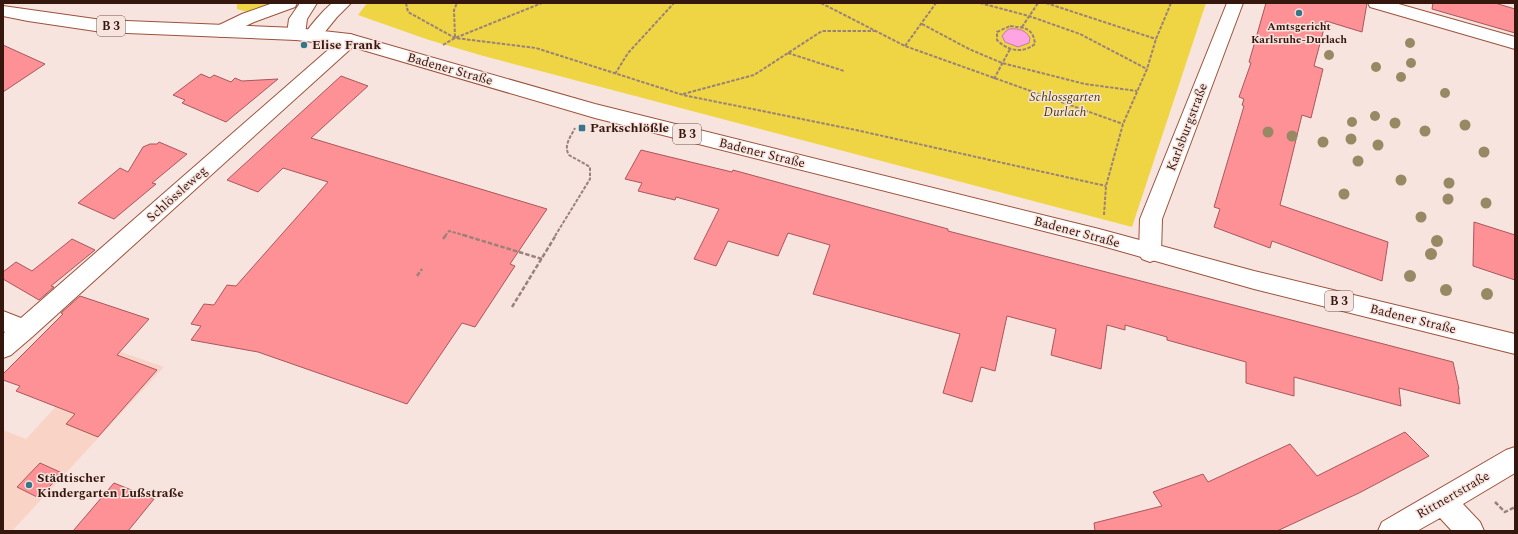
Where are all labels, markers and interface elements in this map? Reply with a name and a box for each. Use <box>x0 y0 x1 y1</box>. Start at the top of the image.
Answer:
marker: Amtsgericht Karlsruhe-Durlach <box>1294 8 1304 18</box>
road number: B 3 <box>97 16 125 36</box>
place label: Amtsgericht Karlsruhe-Durlach <box>1251 18 1347 48</box>
place label: Elise Frank <box>312 35 381 55</box>
marker: Elise Frank <box>299 40 309 50</box>
street label: Badener Straße <box>405 47 495 91</box>
street label: Karlsburgstraße <box>1161 80 1213 174</box>
park label: Schlossgarten Durlach <box>1029 87 1101 122</box>
place label: Parkschlößle <box>590 118 669 138</box>
marker: Parkschlößle <box>577 123 587 133</box>
road number: B 3 <box>673 124 701 144</box>
street label: Badener Straße <box>717 133 807 173</box>
street label: Schlössleweg <box>142 161 212 227</box>
street label: Badener Straße <box>1032 211 1122 253</box>
road number: B 3 <box>1325 291 1353 311</box>
street label: Badener Straße <box>1368 299 1458 339</box>
street label: Rittnertstraße <box>1413 466 1493 524</box>
place label: Städtischer Kindergarten Lußstraße <box>37 468 184 503</box>
marker: Städtischer Kindergarten Lußstraße <box>24 480 34 490</box>

